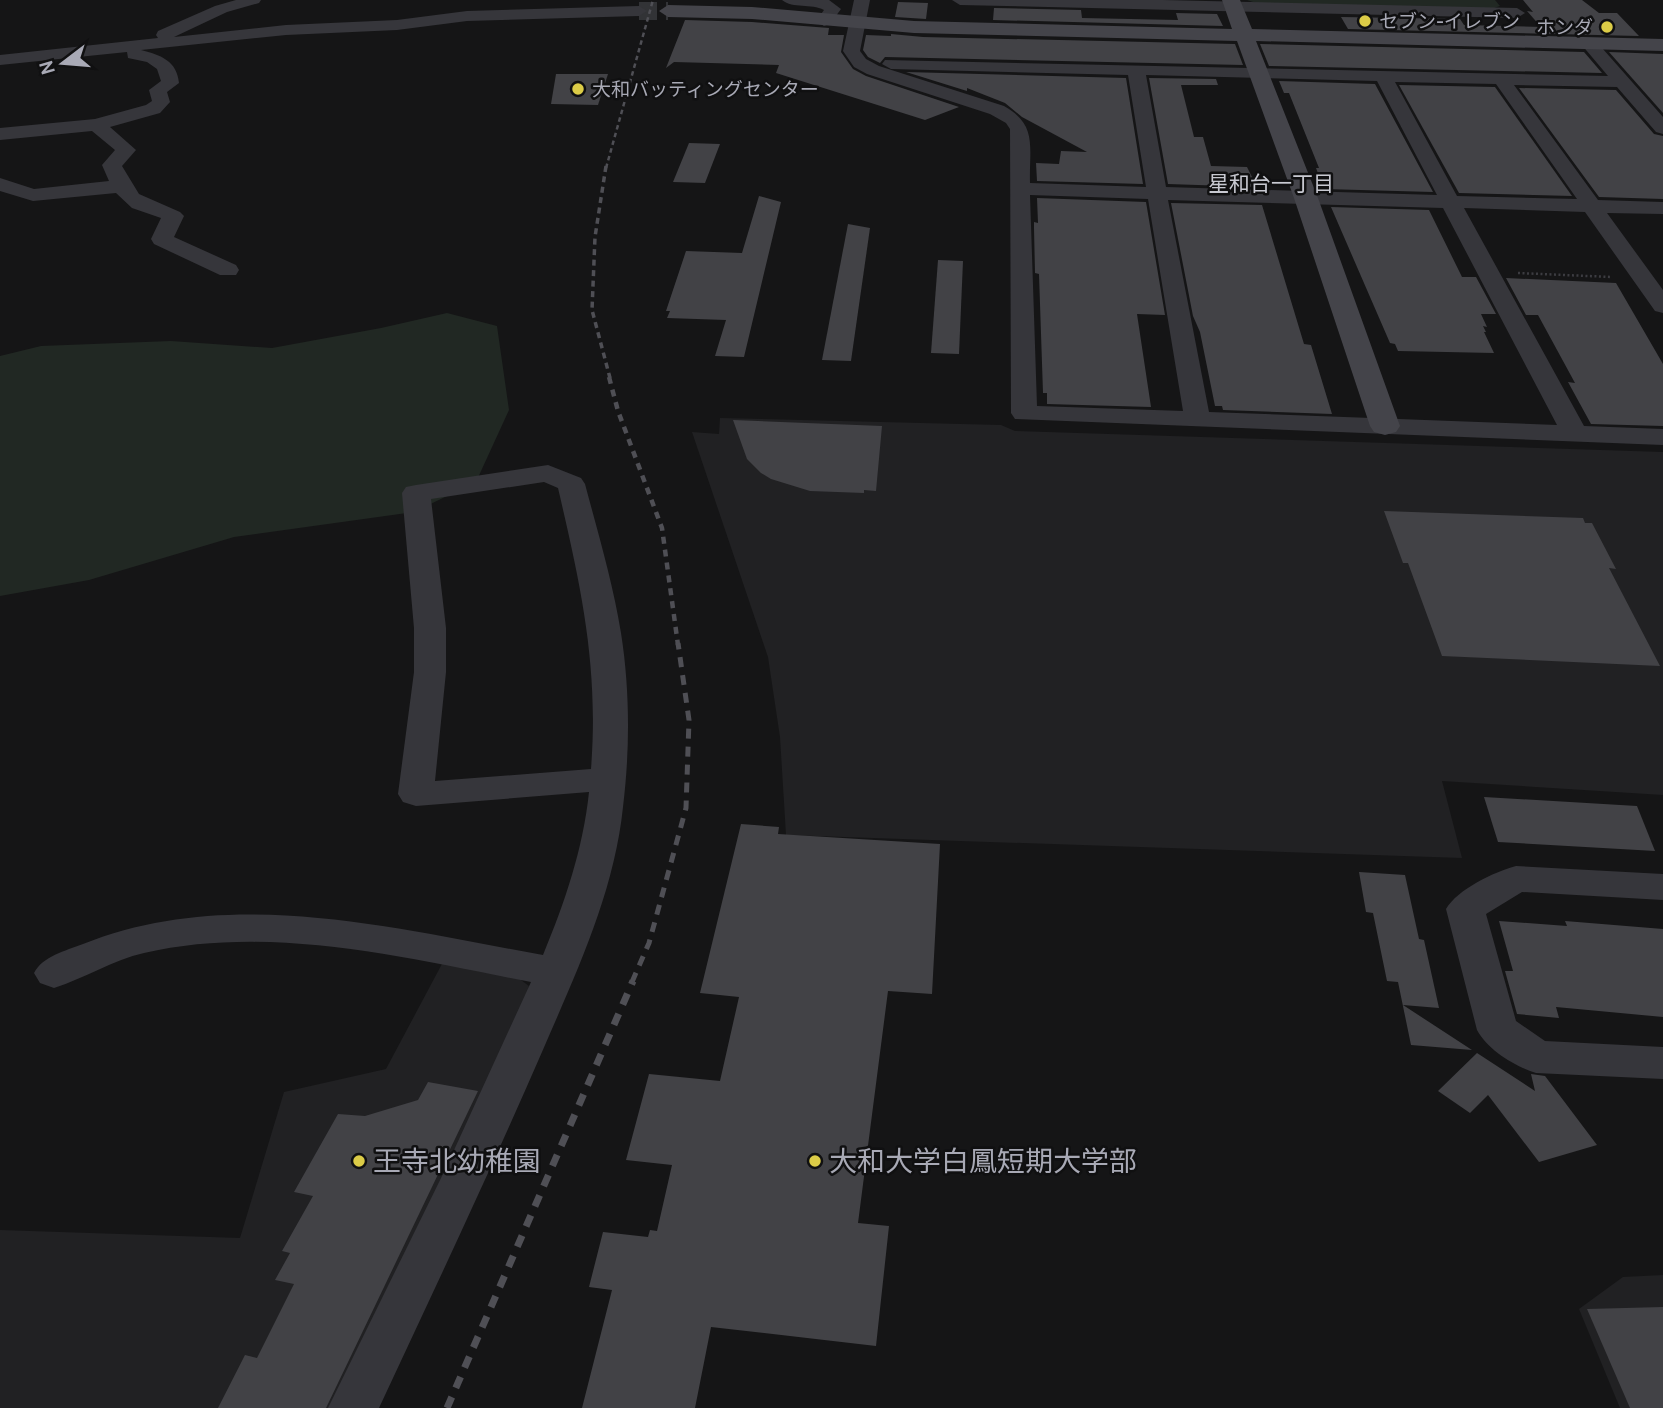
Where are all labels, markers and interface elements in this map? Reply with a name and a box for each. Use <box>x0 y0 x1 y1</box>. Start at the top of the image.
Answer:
place label: セブン-イレブン <box>1379 10 1520 33</box>
marker: セブン-イレブン <box>1357 13 1373 29</box>
place label: ホンダ <box>1536 16 1593 39</box>
marker: ホンダ <box>1599 19 1615 35</box>
north arrow <box>28 28 98 98</box>
text: N <box>34 58 60 77</box>
place label: 大和バッティングセンター <box>592 78 819 101</box>
marker: 大和バッティングセンター <box>570 81 586 97</box>
district label: 星和台一丁目 <box>1208 171 1334 196</box>
place label: 王寺北幼稚園 <box>373 1144 541 1178</box>
place label: 大和大学白鳳短期大学部 <box>829 1144 1137 1178</box>
marker: 王寺北幼稚園 <box>351 1153 367 1169</box>
marker: 大和大学白鳳短期大学部 <box>807 1153 823 1169</box>

